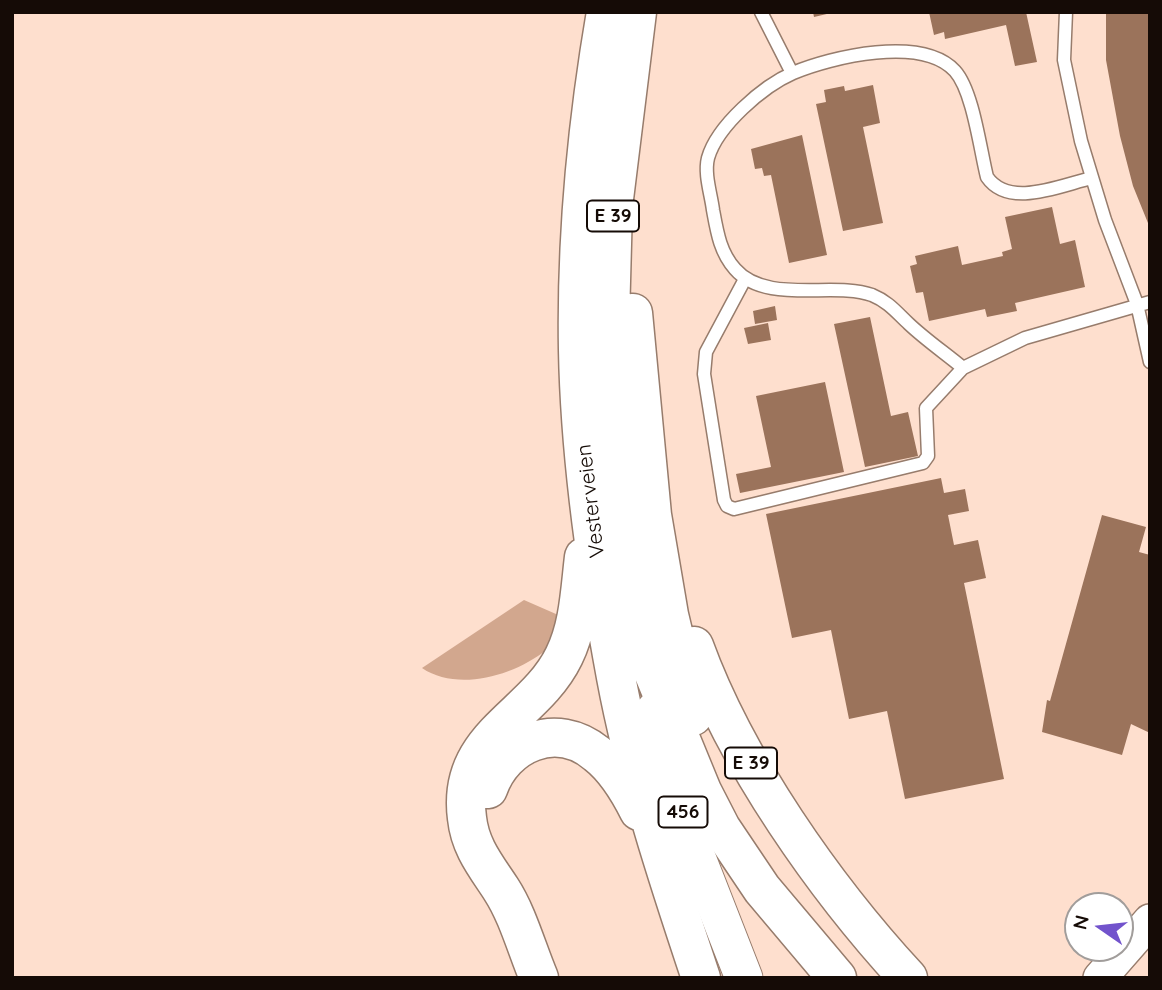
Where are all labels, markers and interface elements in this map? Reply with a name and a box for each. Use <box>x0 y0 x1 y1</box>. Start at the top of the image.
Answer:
road number: E 39 <box>587 200 639 232</box>
street label: Vesterveien <box>572 443 610 559</box>
road number: E 39 <box>725 748 777 778</box>
road number: 456 <box>658 796 708 828</box>
north arrow <box>1064 892 1134 962</box>
text: N <box>1067 913 1094 932</box>

